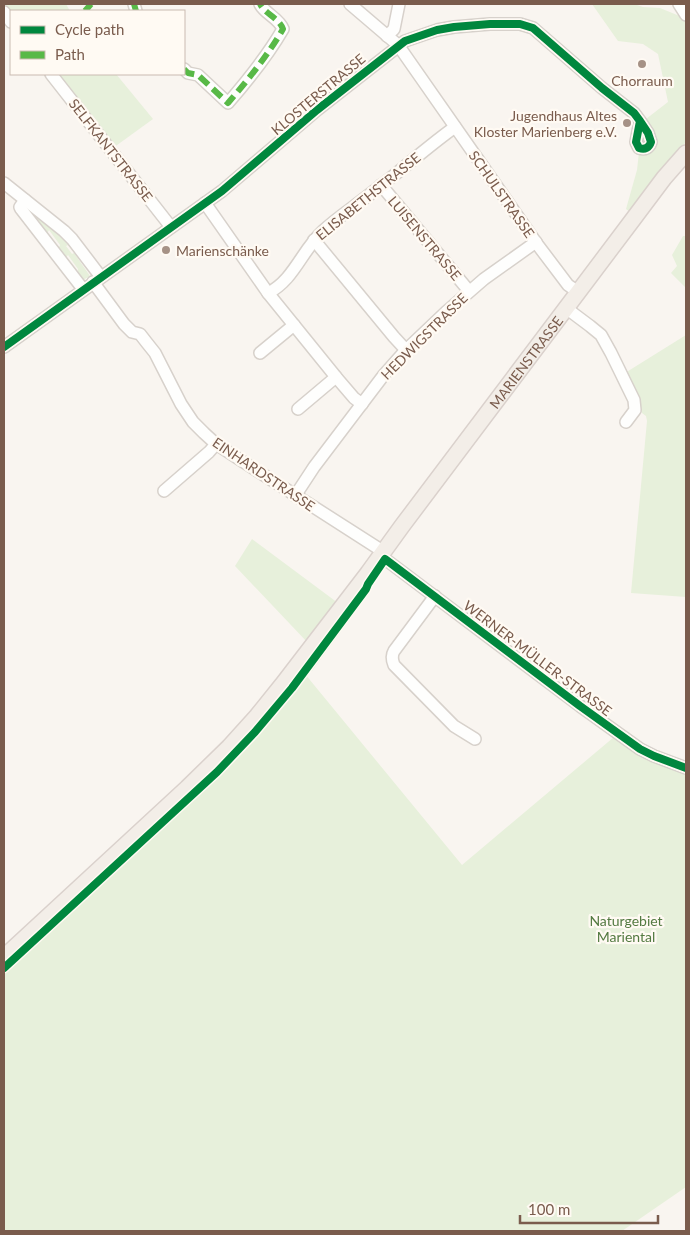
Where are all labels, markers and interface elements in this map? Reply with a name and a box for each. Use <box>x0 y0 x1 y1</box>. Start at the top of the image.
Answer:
legend <box>10 10 185 75</box>
text: Cycle path <box>55 20 124 38</box>
text: Path <box>55 45 85 63</box>
street label: KLOSTERSTRASSE <box>268 50 368 138</box>
marker: Chorraum <box>636 58 648 70</box>
place label: Chorraum <box>611 72 673 89</box>
street label: SELFKANTSTRASSE <box>66 95 156 205</box>
place label: Jugendhaus Altes Kloster Marienberg e.V. <box>474 107 617 140</box>
marker: Jugendhaus Altes Kloster Marienberg e.V. <box>621 117 633 129</box>
street label: SCHULSTRASSE <box>466 147 538 241</box>
street label: ELISABETHSTRASSE <box>312 149 424 243</box>
street label: LUISENSTRASSE <box>385 192 465 284</box>
place label: Marienschänke <box>176 242 269 259</box>
marker: Marienschänke <box>160 244 172 256</box>
street label: HEDWIGSTRASSE <box>377 289 471 383</box>
street label: MARIENSTRASSE <box>485 312 566 412</box>
street label: EINHARDSTRASSE <box>210 433 318 515</box>
street label: WERNER-MÜLLER-STRASSE <box>461 597 615 719</box>
park label: Naturgebiet Mariental <box>589 912 663 945</box>
scale bar <box>520 1192 658 1224</box>
text: 100 m <box>528 1200 570 1218</box>

